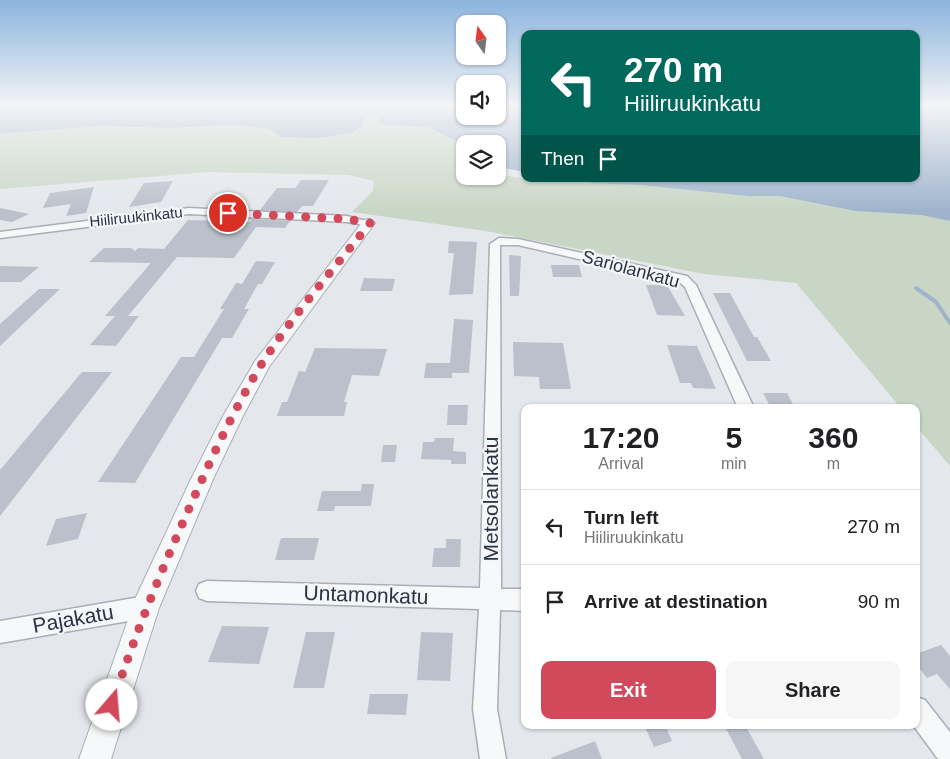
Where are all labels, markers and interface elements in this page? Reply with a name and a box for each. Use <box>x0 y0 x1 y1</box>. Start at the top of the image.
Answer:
north arrow <box>456 15 506 65</box>
map controls <box>456 15 506 185</box>
icon: left <box>541 50 606 115</box>
text: 270 m <box>624 50 723 89</box>
button: sound <box>456 75 506 125</box>
text: Hiiliruukinkatu <box>624 91 761 116</box>
button: layers <box>456 135 506 185</box>
icon: arrive <box>594 145 622 173</box>
text: Then <box>541 148 584 169</box>
pin <box>207 192 249 234</box>
icon: arrive <box>214 199 242 227</box>
street label: Hiiliruukinkatu <box>89 203 183 230</box>
street label: Sariolankatu <box>580 246 682 292</box>
text: 17:20 <box>583 421 659 454</box>
text: 5 <box>725 421 742 454</box>
text: 360 <box>808 421 858 454</box>
street label: Metsolankatu <box>479 437 502 561</box>
text: Arrival <box>598 455 644 472</box>
text: min <box>721 455 747 472</box>
text: m <box>827 455 840 472</box>
text: Turn left <box>584 507 659 528</box>
icon: left <box>541 513 569 541</box>
text: 270 m <box>847 516 900 537</box>
text: Hiiliruukinkatu <box>584 529 684 546</box>
street label: Untamonkatu <box>303 581 429 608</box>
icon: arrive <box>541 588 569 616</box>
text: Arrive at destination <box>584 591 768 612</box>
text: 90 m <box>858 591 900 612</box>
street label: Pajakatu <box>31 600 115 637</box>
button: Exit <box>541 661 716 719</box>
button: Share <box>726 661 900 719</box>
position arrow <box>85 678 137 730</box>

